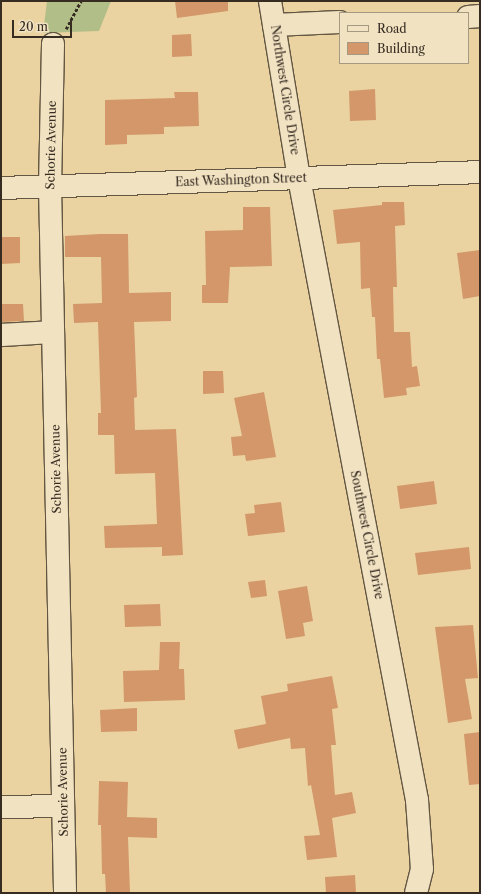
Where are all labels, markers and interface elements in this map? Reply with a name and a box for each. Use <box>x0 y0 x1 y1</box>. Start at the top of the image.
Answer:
scale bar <box>14 12 74 38</box>
legend <box>339 12 469 64</box>
text: 20 m <box>19 19 48 34</box>
text: Road <box>377 21 407 36</box>
street label: Northwest Circle Drive <box>268 24 302 156</box>
text: Building <box>377 41 425 56</box>
street label: Schorie Avenue <box>43 100 59 190</box>
street label: East Washington Street <box>175 170 307 190</box>
street label: Schorie Avenue <box>48 424 64 514</box>
street label: Southwest Circle Drive <box>347 469 387 601</box>
street label: Schorie Avenue <box>55 747 71 837</box>

